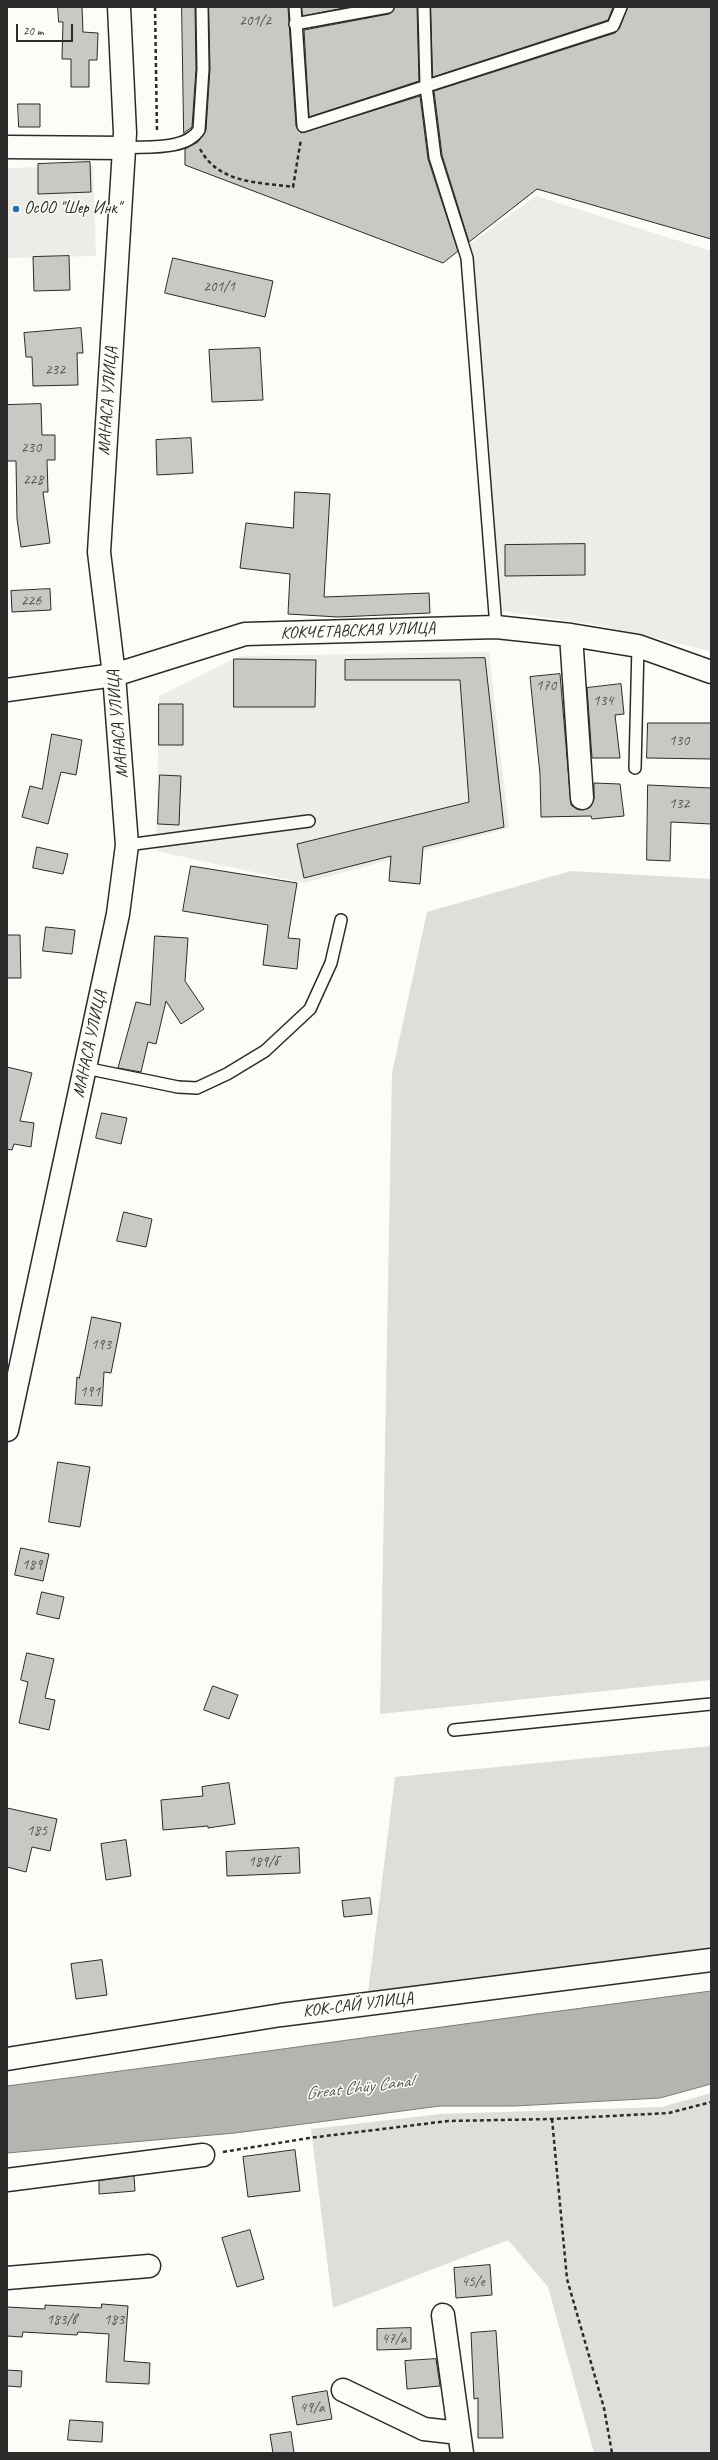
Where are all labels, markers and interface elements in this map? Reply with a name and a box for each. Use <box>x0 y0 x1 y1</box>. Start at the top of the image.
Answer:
house number: 201/2 <box>239 12 271 30</box>
scale bar <box>18 16 75 42</box>
text: 20 m <box>23 23 43 39</box>
place label: ОсОО "Шер Инк" <box>24 199 121 219</box>
marker: ОсОО "Шер Инк" <box>11 204 21 214</box>
house number: 201/1 <box>203 278 235 296</box>
street label: МАНАСА УЛИЦА <box>94 346 122 456</box>
house number: 232 <box>45 361 65 379</box>
house number: 230 <box>21 439 41 457</box>
house number: 228 <box>23 471 43 489</box>
house number: 226 <box>21 592 41 610</box>
street label: КОКЧЕТАВСКАЯ УЛИЦА <box>280 618 436 644</box>
street label: МАНАСА УЛИЦА <box>103 669 133 779</box>
house number: 170 <box>536 677 556 695</box>
house number: 134 <box>593 692 613 710</box>
house number: 130 <box>669 732 689 750</box>
house number: 132 <box>669 795 689 813</box>
street label: МАНАСА УЛИЦА <box>69 989 111 1099</box>
house number: 193 <box>91 1336 111 1354</box>
house number: 191 <box>80 1383 100 1401</box>
house number: 189 <box>22 1556 42 1574</box>
house number: 185 <box>27 1822 47 1840</box>
house number: 189/б <box>248 1853 278 1871</box>
street label: КОК-САЙ УЛИЦА <box>302 1988 414 2022</box>
water label: Great Chüy Canal <box>304 2071 414 2105</box>
house number: 45/е <box>461 2273 485 2291</box>
house number: 183/в <box>46 2311 76 2329</box>
house number: 183 <box>104 2311 124 2329</box>
house number: 47/а <box>381 2330 407 2348</box>
house number: 49/а <box>299 2399 325 2417</box>

